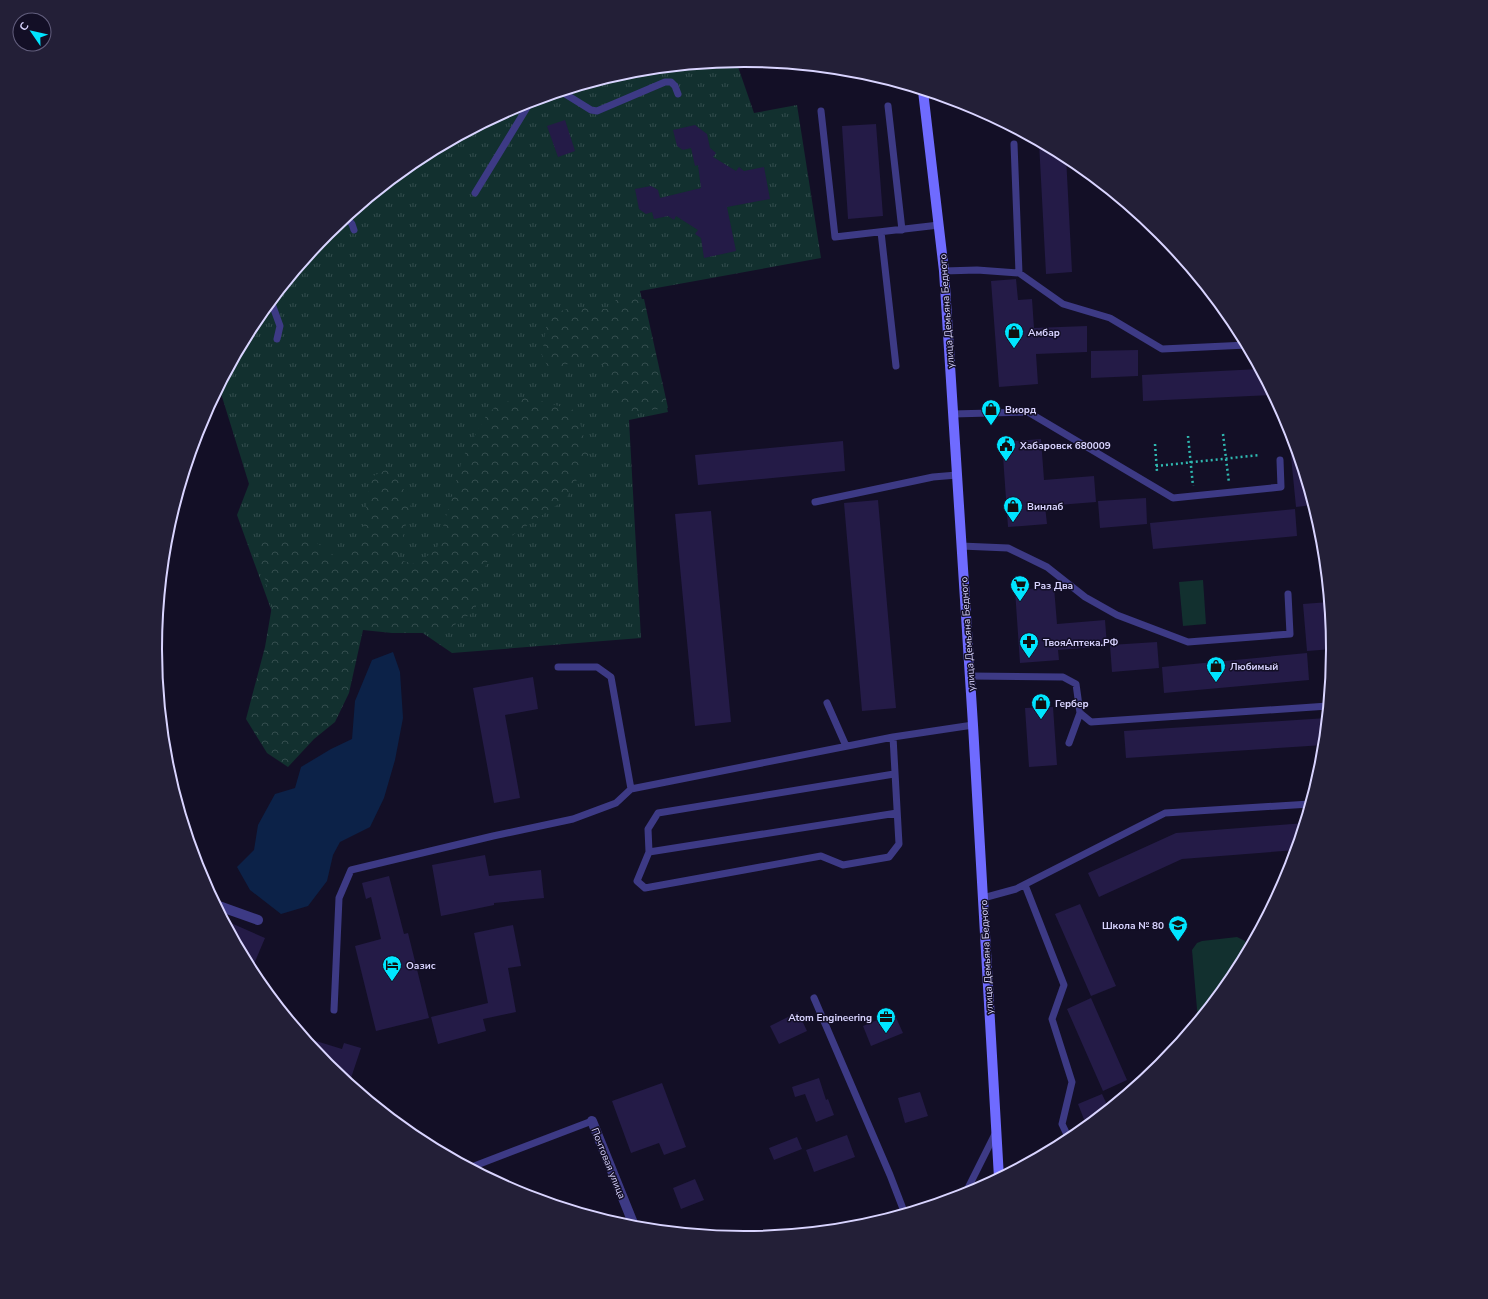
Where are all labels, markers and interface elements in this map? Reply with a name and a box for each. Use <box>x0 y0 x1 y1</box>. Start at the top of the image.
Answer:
north arrow <box>12 12 52 52</box>
text: С <box>16 19 33 34</box>
street label: улица Демьяна Бедного <box>936 253 958 368</box>
shop icon: Амбар <box>1003 321 1025 349</box>
place label: Амбар <box>1028 326 1060 340</box>
shop icon: Виорд <box>980 398 1002 426</box>
place label: Виорд <box>1005 403 1036 417</box>
public building icon: Хабаровск 680009 <box>995 434 1017 462</box>
place label: Хабаровск 680009 <box>1019 439 1111 453</box>
shop icon: Винлаб <box>1002 495 1024 523</box>
place label: Винлаб <box>1027 500 1064 514</box>
supermarket icon: Раз Два <box>1009 574 1031 602</box>
street label: улица Демьяна Бедного <box>957 576 979 691</box>
place label: Раз Два <box>1034 579 1073 593</box>
pharmacy icon: ТвояАптека.РФ <box>1018 631 1040 659</box>
place label: ТвояАптека.РФ <box>1043 636 1119 650</box>
shop icon: Любимый <box>1205 655 1227 683</box>
place label: Любимый <box>1230 660 1278 674</box>
shop icon: Гербер <box>1030 692 1052 720</box>
place label: Гербер <box>1055 697 1089 711</box>
street label: улица Демьяна Бедного <box>977 899 997 1014</box>
school or university icon: Школа № 80 <box>1167 914 1189 942</box>
place label: Школа № 80 <box>1102 919 1164 933</box>
hotel icon: Оазис <box>381 954 403 982</box>
place label: Оазис <box>406 959 436 973</box>
office icon: Atom Engineering <box>875 1006 897 1034</box>
place label: Atom Engineering <box>788 1011 872 1025</box>
street label: Почтовая улица <box>587 1126 629 1201</box>

